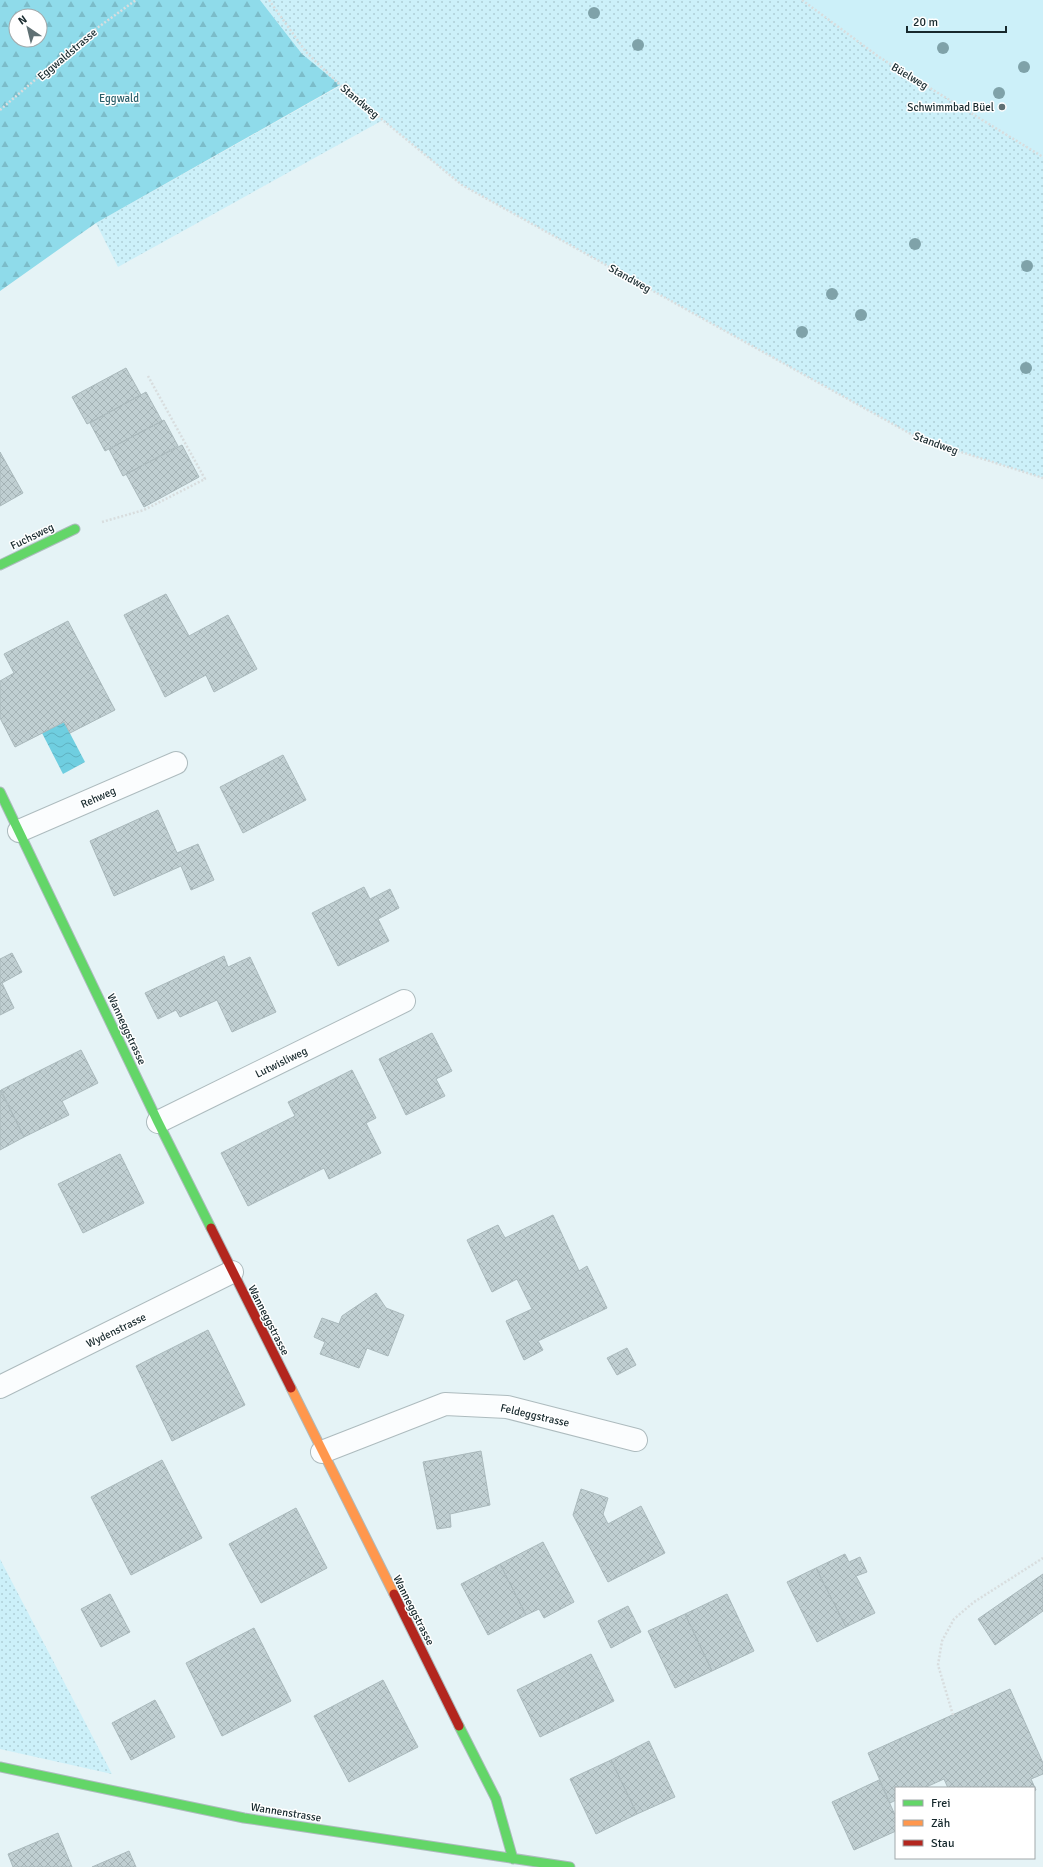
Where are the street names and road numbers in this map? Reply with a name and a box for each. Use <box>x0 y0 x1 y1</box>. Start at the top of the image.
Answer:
street label: Eggwaldstrasse <box>35 26 100 83</box>
street label: Büelweg <box>889 60 931 93</box>
street label: Standweg <box>338 81 382 121</box>
street label: Standweg <box>606 261 653 295</box>
street label: Standweg <box>912 429 960 458</box>
street label: Fuchsweg <box>8 520 56 552</box>
street label: Rehweg <box>79 784 118 811</box>
street label: Wanneggstrasse <box>104 992 149 1067</box>
street label: Lutwisliweg <box>253 1044 310 1081</box>
street label: Wanneggstrasse <box>245 1283 292 1357</box>
street label: Wydenstrasse <box>84 1310 148 1351</box>
street label: Feldeggstrasse <box>499 1401 571 1430</box>
street label: Wanneggstrasse <box>390 1573 437 1647</box>
street label: Wannenstrasse <box>250 1800 322 1824</box>

